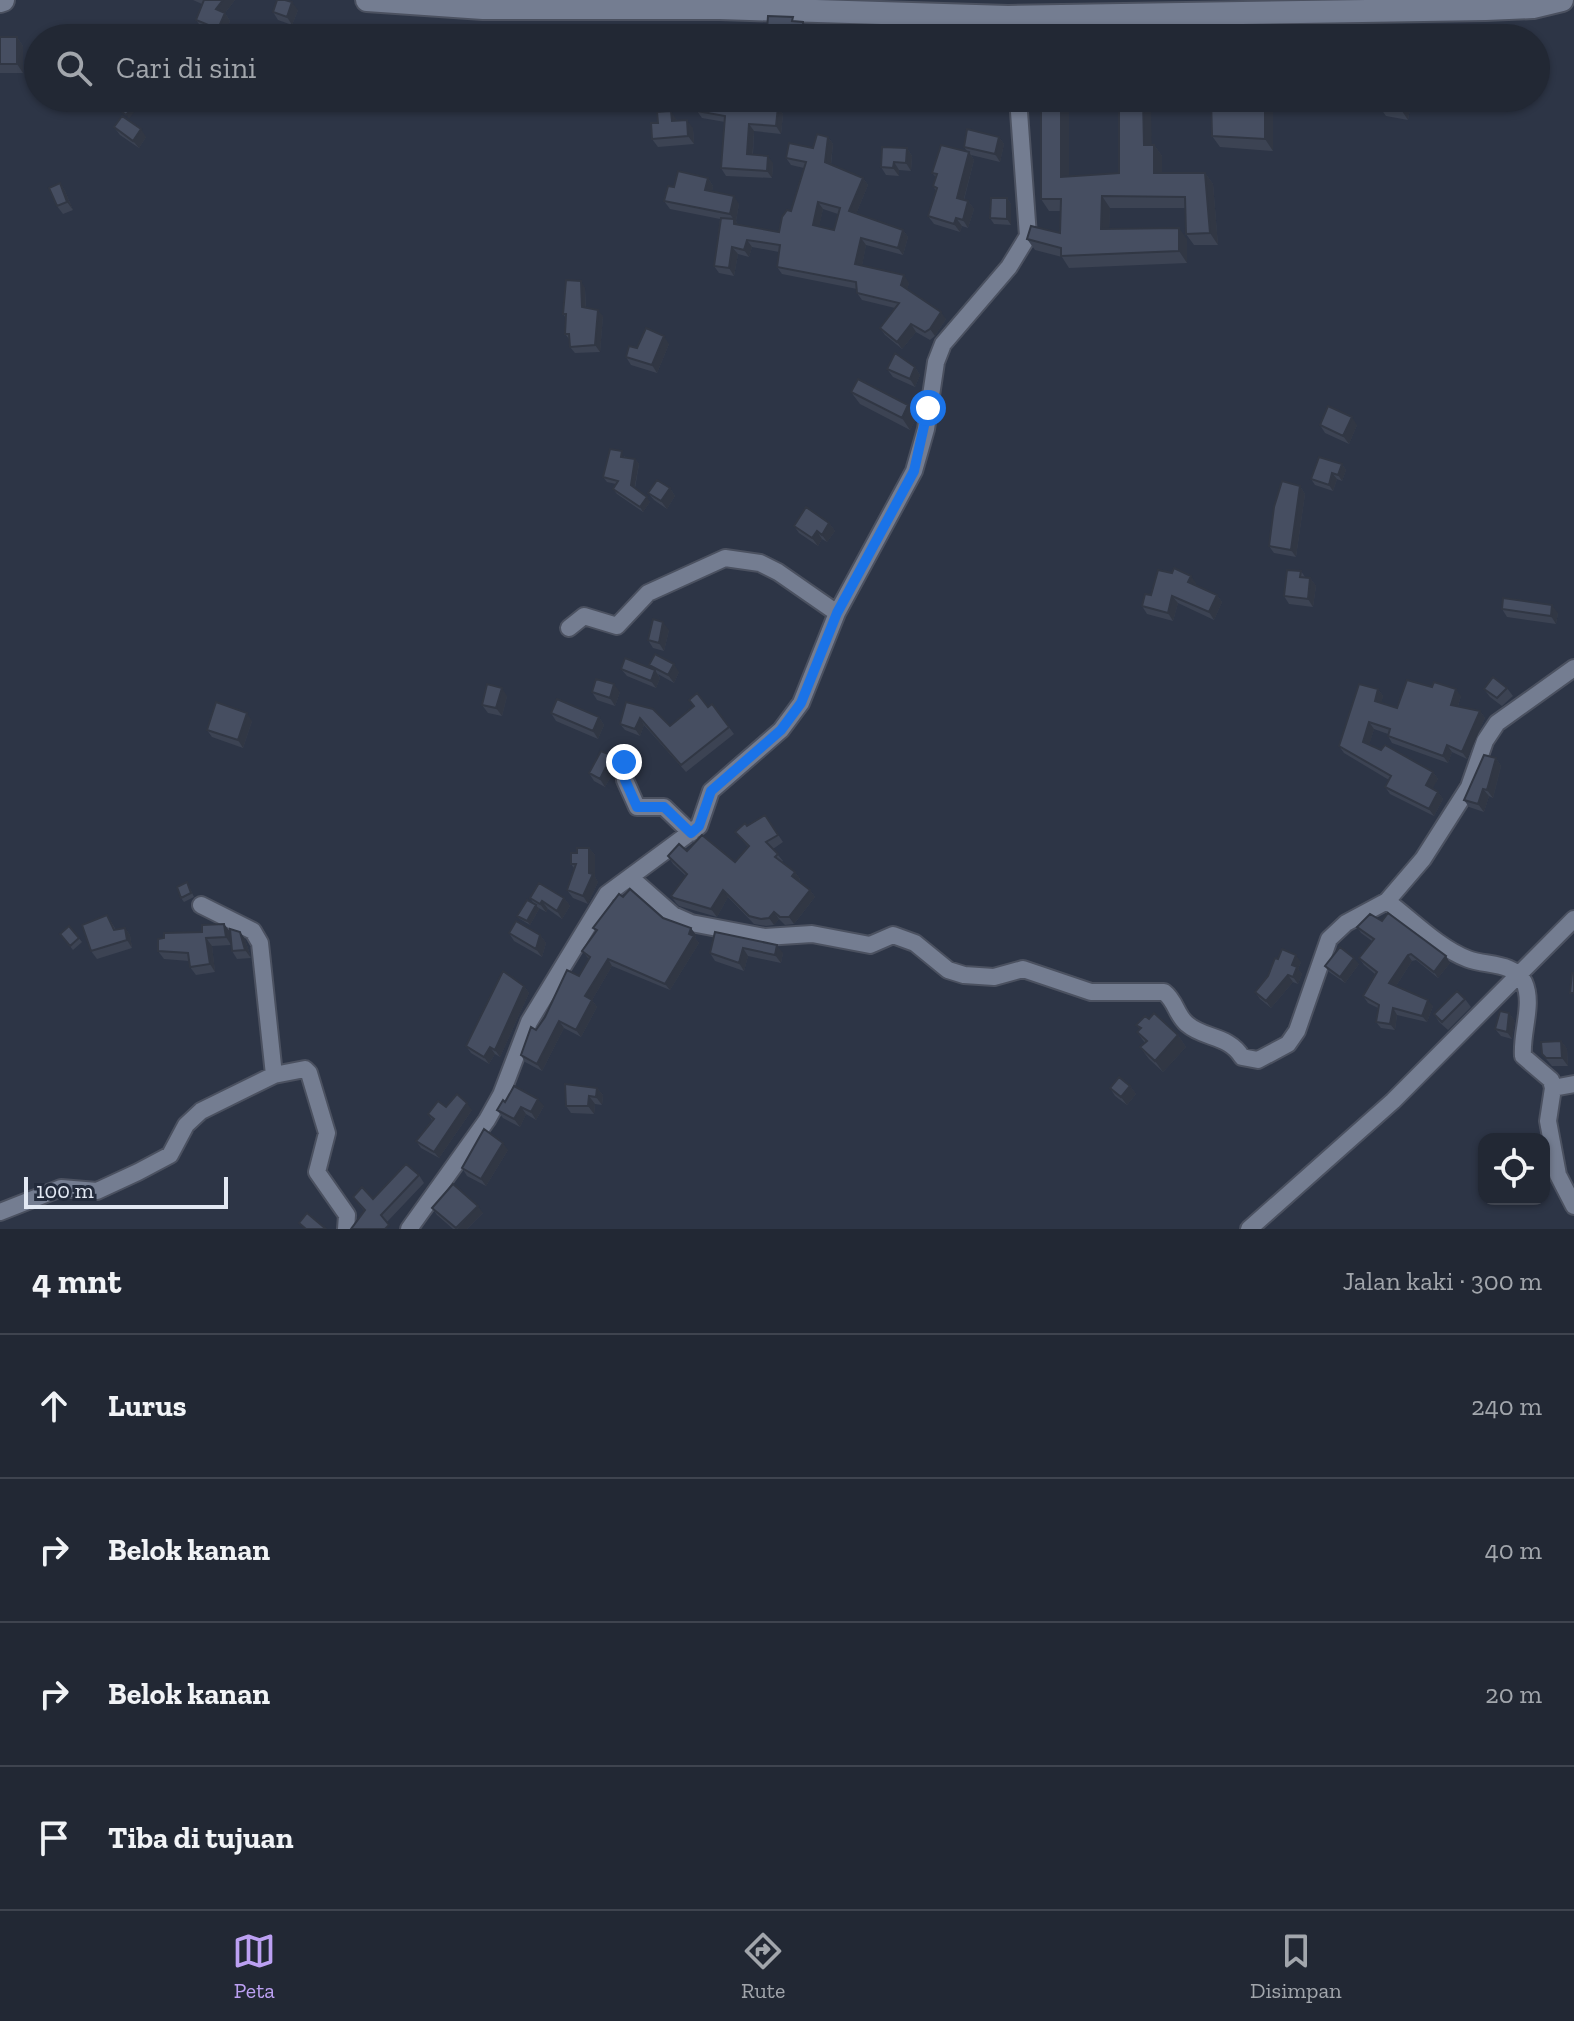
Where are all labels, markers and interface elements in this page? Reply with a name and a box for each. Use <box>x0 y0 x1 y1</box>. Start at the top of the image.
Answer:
search box <box>24 24 1550 112</box>
icon: search <box>52 46 96 90</box>
text: Cari di sini <box>116 50 257 86</box>
route start <box>910 390 946 426</box>
route end <box>606 744 642 780</box>
map controls <box>1478 1133 1550 1205</box>
button: locate <box>1478 1133 1550 1205</box>
scale bar <box>24 1173 228 1209</box>
text: 100 m <box>36 1177 94 1204</box>
text: 4 mnt <box>32 1261 121 1302</box>
text: Jalan kaki · 300 m <box>1343 1265 1542 1297</box>
icon: ahead <box>32 1384 76 1428</box>
text: Lurus <box>108 1388 187 1424</box>
text: 240 m <box>1471 1390 1542 1422</box>
icon: right <box>32 1528 76 1572</box>
text: Belok kanan <box>108 1532 270 1568</box>
text: 40 m <box>1485 1534 1542 1566</box>
icon: right <box>32 1672 76 1716</box>
text: Belok kanan <box>108 1676 270 1712</box>
text: 20 m <box>1485 1678 1542 1710</box>
icon: arrive <box>32 1816 76 1860</box>
text: Tiba di tujuan <box>108 1820 293 1856</box>
tab: Peta <box>232 1929 276 2004</box>
tab: Rute <box>741 1929 785 2004</box>
tab: Disimpan <box>1250 1929 1342 2004</box>

